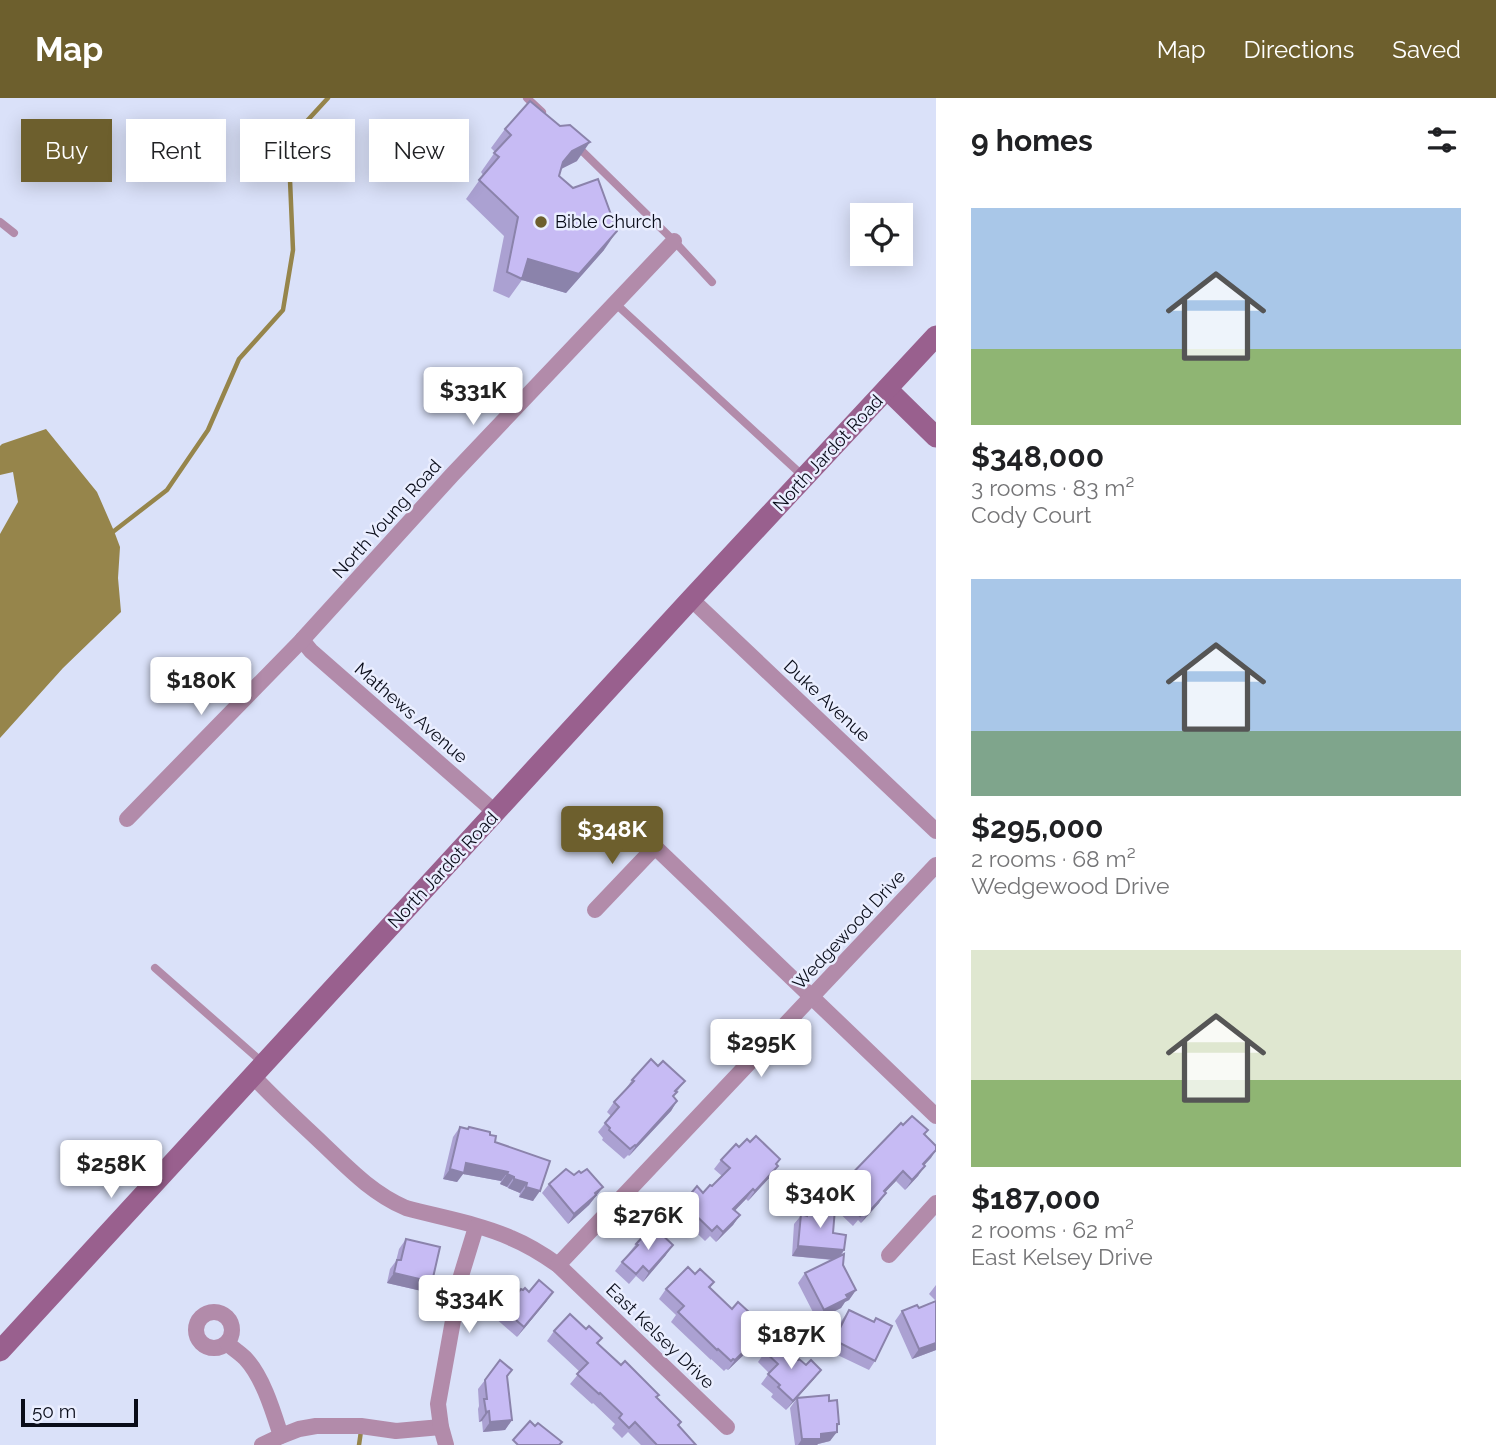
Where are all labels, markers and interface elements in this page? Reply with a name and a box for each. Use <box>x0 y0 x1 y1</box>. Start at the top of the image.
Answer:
text: Map <box>35 30 103 69</box>
text: Map <box>1157 35 1206 64</box>
text: Directions <box>1244 35 1354 64</box>
text: Saved <box>1392 35 1461 64</box>
chip: Buy <box>21 119 112 182</box>
chip: Rent <box>126 119 226 182</box>
chip: Filters <box>240 119 355 182</box>
chip: New <box>369 119 469 182</box>
icon: filters <box>1423 121 1461 159</box>
text: 9 homes <box>971 123 1093 158</box>
map controls <box>850 203 913 266</box>
button: locate <box>850 203 913 266</box>
place label: Bible Church <box>555 211 662 232</box>
marker: Bible Church <box>533 214 549 230</box>
icon: home <box>1153 253 1279 379</box>
pin: $331K <box>424 368 522 427</box>
text: $331K <box>440 376 506 403</box>
street label: North Jardot Road <box>768 390 887 515</box>
text: $348,000 <box>971 439 1104 474</box>
street label: North Young Road <box>328 455 445 582</box>
text: 3 rooms · 83 m² <box>971 474 1134 501</box>
text: Cody Court <box>971 501 1091 528</box>
icon: home <box>1153 624 1279 750</box>
street label: Duke Avenue <box>780 655 875 746</box>
pin: $180K <box>152 658 250 717</box>
street label: Mathews Avenue <box>351 658 472 768</box>
text: $180K <box>166 666 236 693</box>
pin: $348K <box>563 806 661 866</box>
street label: North Jardot Road <box>383 807 502 932</box>
text: $295,000 <box>971 810 1103 845</box>
text: $348K <box>577 815 647 842</box>
text: 2 rooms · 68 m² <box>971 845 1136 872</box>
street label: Wedgewood Drive <box>788 865 910 994</box>
text: Wedgewood Drive <box>971 872 1169 899</box>
icon: home <box>1153 995 1279 1121</box>
pin: $295K <box>712 1020 810 1079</box>
text: $295K <box>726 1028 796 1055</box>
pin: $258K <box>62 1140 160 1200</box>
text: $258K <box>76 1149 146 1176</box>
pin: $340K <box>771 1170 869 1230</box>
text: $340K <box>785 1179 855 1206</box>
text: $187,000 <box>971 1181 1100 1216</box>
pin: $276K <box>599 1192 697 1252</box>
text: $276K <box>613 1201 683 1228</box>
text: 2 rooms · 62 m² <box>971 1216 1134 1243</box>
text: East Kelsey Drive <box>971 1243 1153 1270</box>
pin: $334K <box>420 1276 518 1335</box>
street label: East Kelsey Drive <box>602 1279 719 1393</box>
text: $334K <box>435 1284 503 1311</box>
pin: $187K <box>742 1312 840 1371</box>
text: $187K <box>757 1320 825 1347</box>
scale bar <box>21 1396 138 1428</box>
text: 50 m <box>32 1400 76 1422</box>

